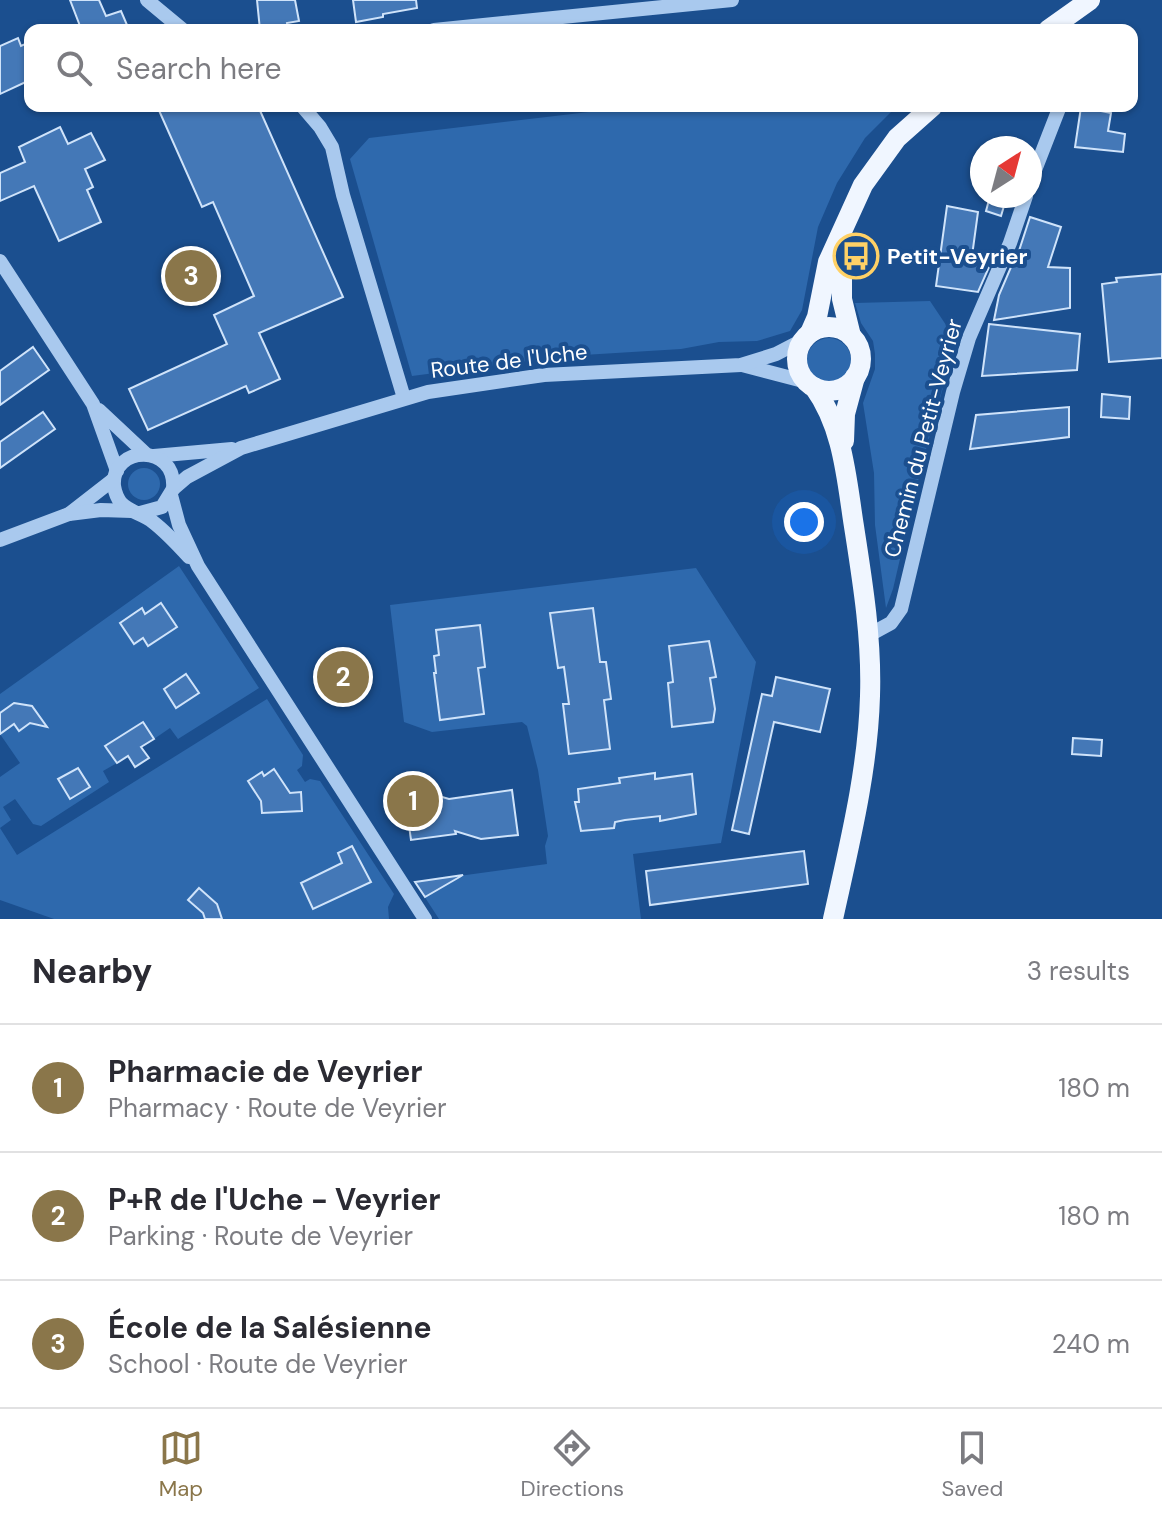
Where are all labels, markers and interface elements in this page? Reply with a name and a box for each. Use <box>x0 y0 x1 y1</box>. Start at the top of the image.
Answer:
search box <box>24 24 1138 112</box>
icon: search <box>52 46 96 90</box>
text: Search here <box>116 49 282 88</box>
north arrow <box>970 136 1042 208</box>
bus stop icon: Petit-Veyrier <box>832 232 880 280</box>
place label: Petit-Veyrier <box>887 242 1028 271</box>
pin: 3 <box>165 246 217 306</box>
street label: Chemin du Petit-Veyrier <box>877 315 969 561</box>
street label: Route de l'Uche <box>429 337 589 385</box>
your location <box>784 502 824 542</box>
pin: 2 <box>317 647 369 707</box>
pin: 1 <box>387 771 439 831</box>
text: Nearby <box>32 949 152 994</box>
text: 3 results <box>1027 954 1130 988</box>
text: Pharmacie de Veyrier <box>108 1052 423 1091</box>
text: 1 <box>53 1071 63 1105</box>
text: 180 m <box>1058 1071 1130 1105</box>
text: Pharmacy · Route de Veyrier <box>108 1091 447 1125</box>
text: P+R de l'Uche - Veyrier <box>108 1180 441 1219</box>
text: 2 <box>50 1199 66 1233</box>
text: 180 m <box>1058 1199 1130 1233</box>
text: Parking · Route de Veyrier <box>108 1219 413 1253</box>
text: École de la Salésienne <box>108 1308 432 1347</box>
text: 3 <box>50 1327 66 1361</box>
text: 240 m <box>1052 1327 1130 1361</box>
text: School · Route de Veyrier <box>108 1347 408 1381</box>
tab: Map <box>159 1426 203 1503</box>
tab: Directions <box>521 1426 624 1503</box>
tab: Saved <box>942 1426 1003 1503</box>

